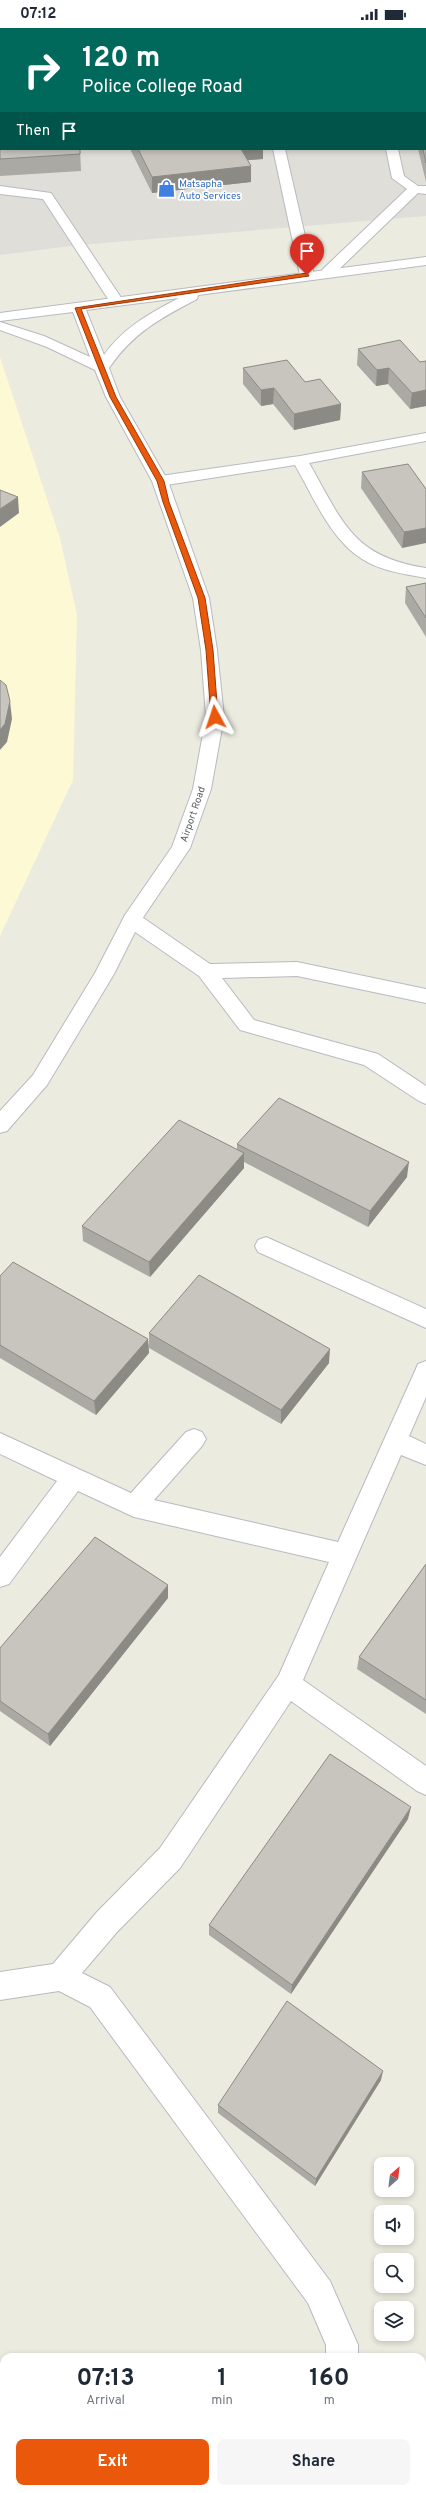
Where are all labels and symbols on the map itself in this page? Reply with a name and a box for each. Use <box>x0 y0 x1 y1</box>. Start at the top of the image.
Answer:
place label: Matsapha Auto Services <box>179 178 241 203</box>
shop icon: Matsapha Auto Services <box>156 179 176 199</box>
pin <box>290 234 324 275</box>
position arrow <box>194 696 236 738</box>
street label: Airport Road <box>178 785 209 844</box>
north arrow <box>374 2157 414 2197</box>

